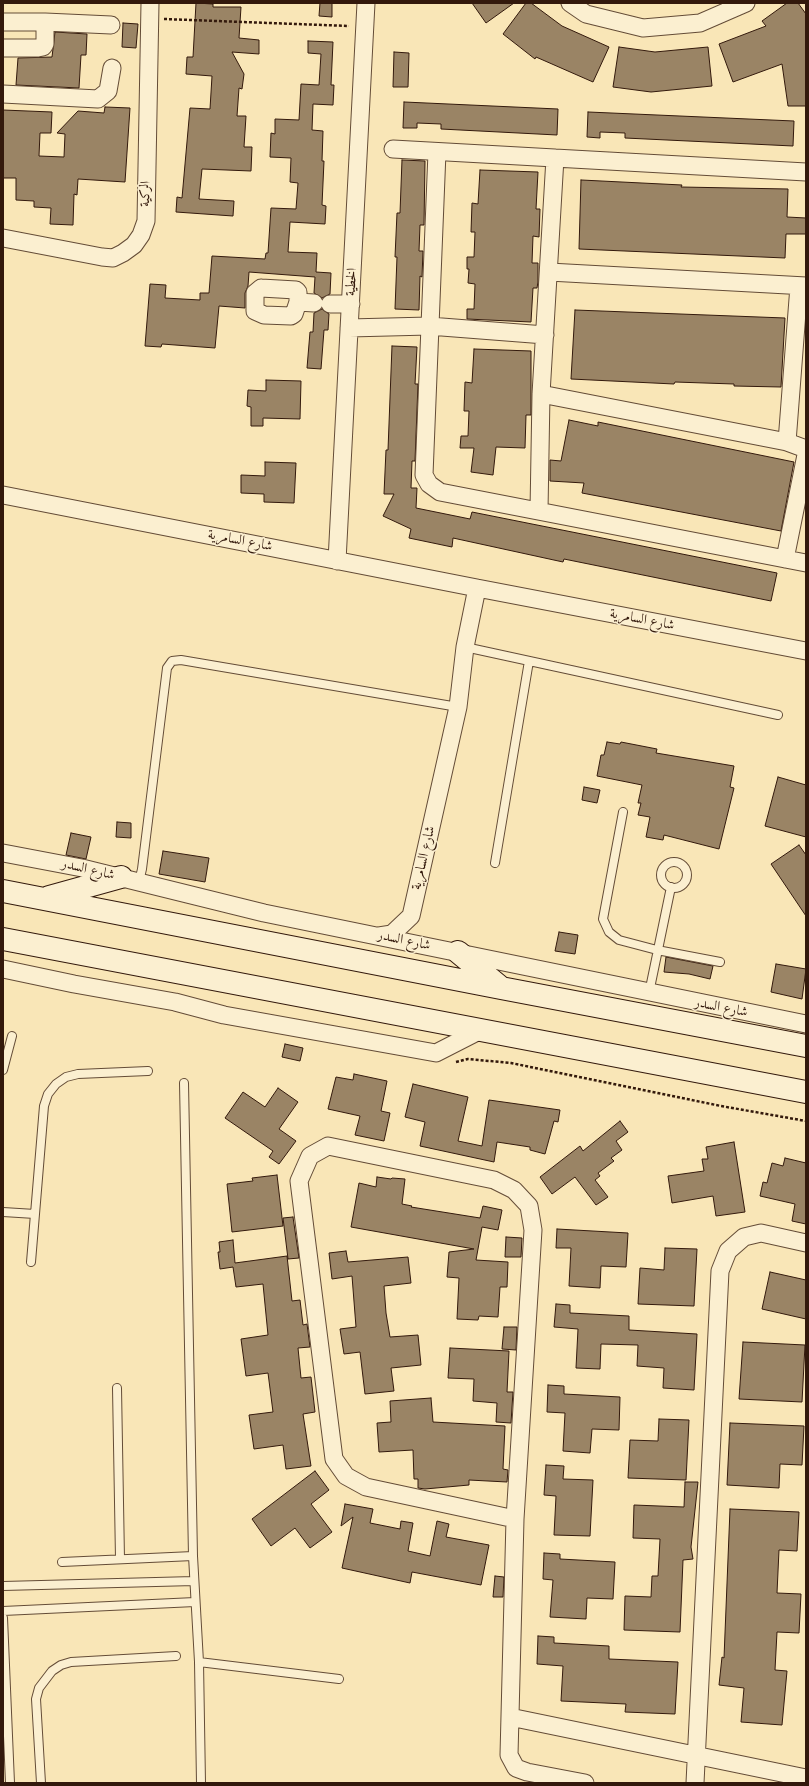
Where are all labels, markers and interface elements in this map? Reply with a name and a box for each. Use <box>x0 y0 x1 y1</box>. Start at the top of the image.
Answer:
street label: الركية <box>137 181 155 207</box>
street label: الخطية <box>343 267 361 297</box>
street label: شارع السامرية <box>206 527 274 555</box>
street label: شارع السامرية <box>608 606 676 634</box>
street label: شارع السامرية <box>408 824 440 892</box>
street label: شارع السدر <box>60 856 116 884</box>
street label: شارع السدر <box>376 927 432 955</box>
street label: شارع السدر <box>693 995 749 1021</box>

